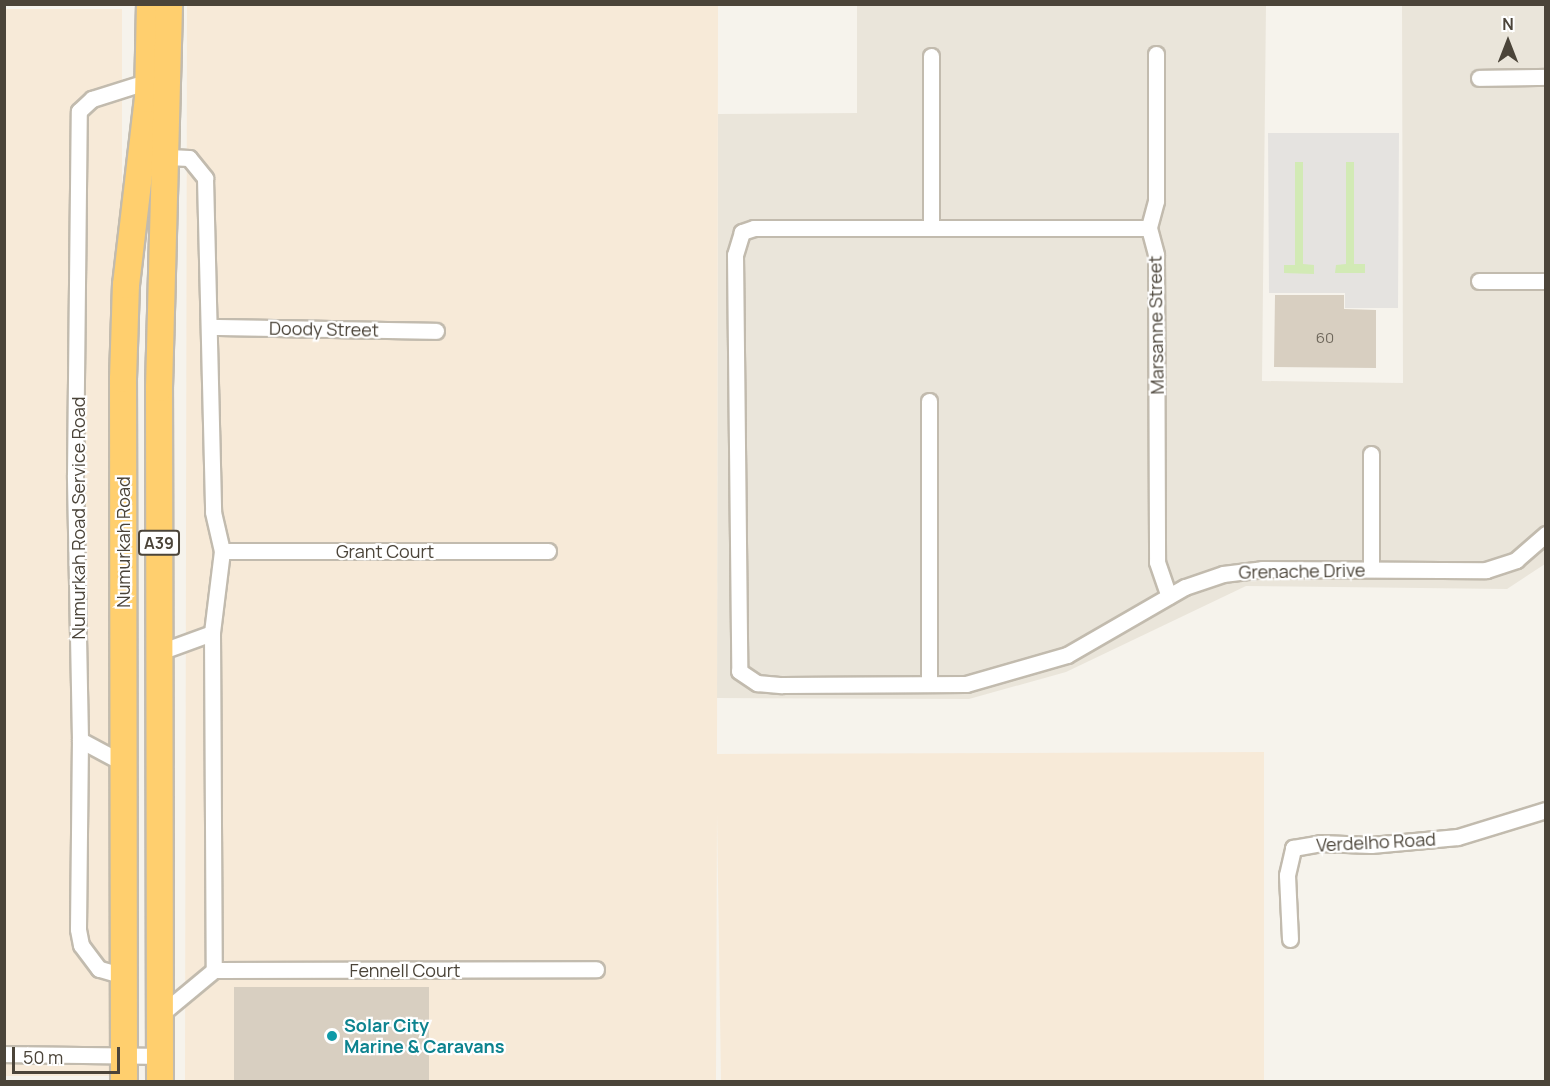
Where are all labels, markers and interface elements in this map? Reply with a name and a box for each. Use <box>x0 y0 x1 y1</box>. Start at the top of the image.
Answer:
north arrow <box>1478 12 1538 72</box>
text: N <box>1502 13 1514 35</box>
street label: Marsanne Street <box>1144 255 1168 395</box>
street label: Doody Street <box>269 317 379 341</box>
house number: 60 <box>1316 329 1334 347</box>
street label: Numurkah Road Service Road <box>67 397 89 639</box>
street label: Numurkah Road <box>112 476 134 608</box>
road number: A39 <box>138 530 180 556</box>
street label: Grant Court <box>336 540 434 562</box>
street label: Grenache Drive <box>1238 559 1366 583</box>
street label: Verdelho Road <box>1316 828 1436 856</box>
street label: Fennell Court <box>350 959 460 981</box>
place label: Solar City Marine & Caravans <box>344 1015 505 1058</box>
marker: Solar City Marine & Caravans <box>325 1029 339 1043</box>
scale bar <box>15 1035 123 1073</box>
text: 50 m <box>23 1045 63 1069</box>

